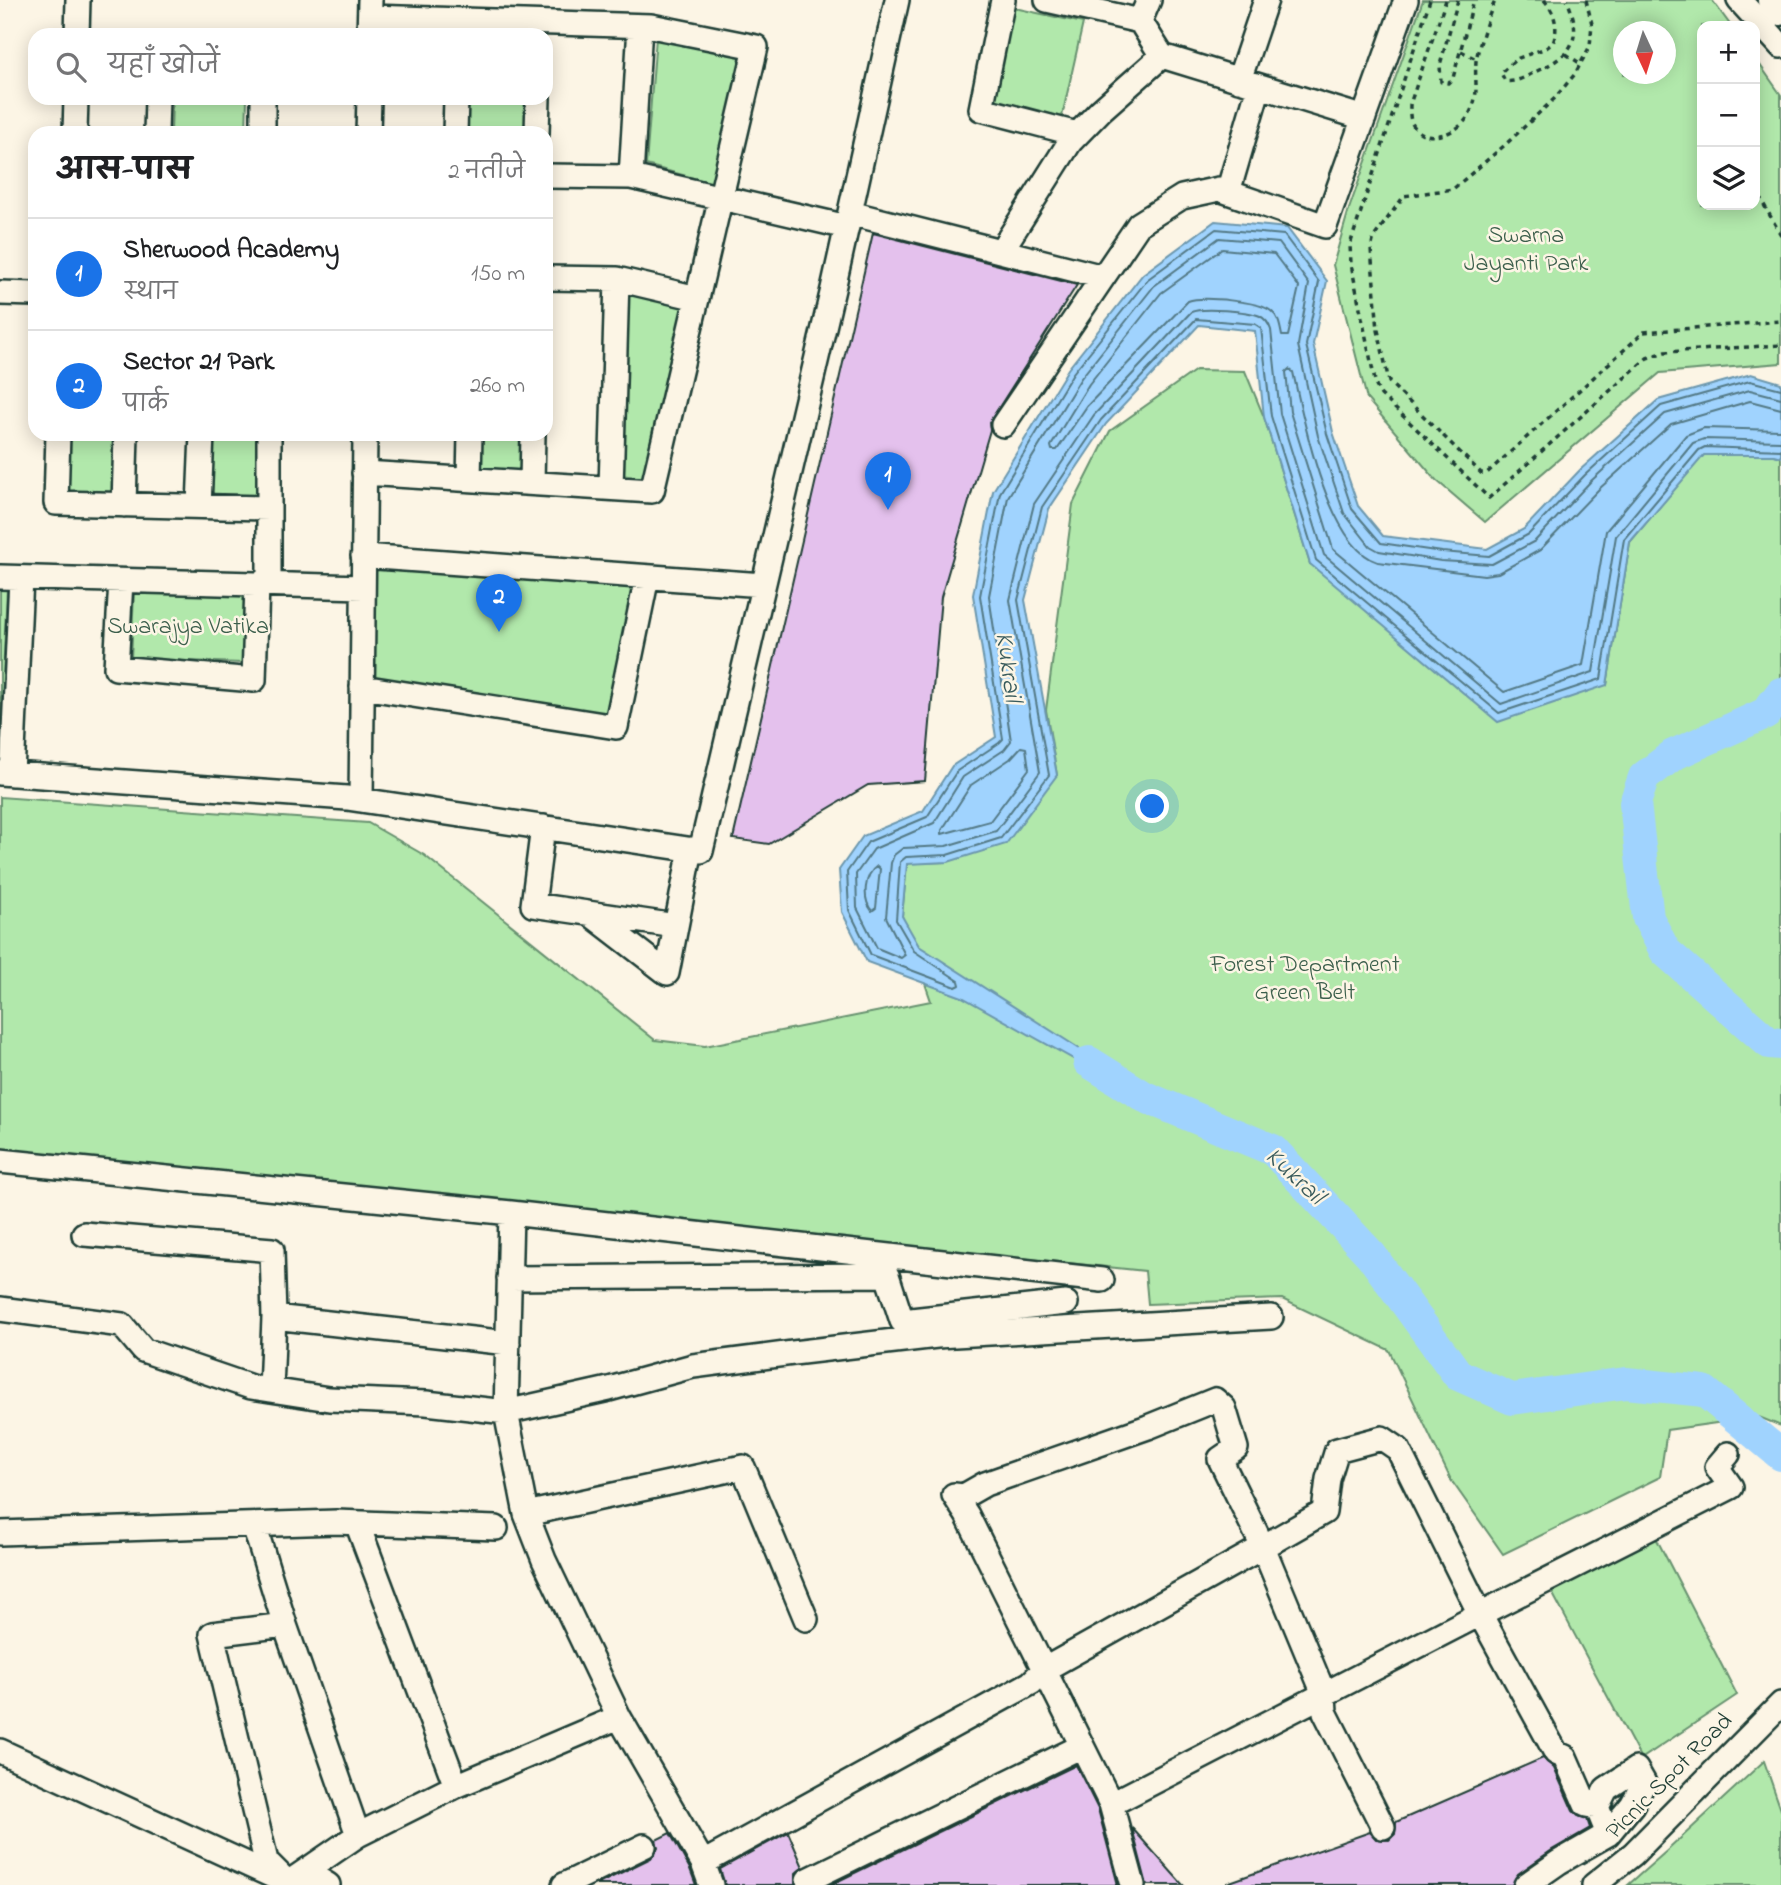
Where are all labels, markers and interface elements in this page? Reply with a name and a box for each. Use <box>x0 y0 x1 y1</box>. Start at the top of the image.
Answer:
north arrow <box>1613 21 1676 84</box>
map controls <box>1697 21 1760 210</box>
button: + <box>1697 21 1760 84</box>
search box <box>28 28 553 105</box>
icon: search <box>52 48 90 86</box>
text: यहाँ खोजें <box>108 48 220 86</box>
button: − <box>1697 84 1760 147</box>
button: layers <box>1697 147 1760 210</box>
text: आस-पास <box>56 150 192 194</box>
text: 2 नतीजे <box>448 156 525 189</box>
park label: Swarna Jayanti Park <box>1464 219 1589 283</box>
text: Sherwood Academy <box>123 232 339 270</box>
text: 1 <box>75 258 83 291</box>
text: 150 m <box>471 258 525 291</box>
text: स्थान <box>123 277 178 310</box>
text: Sector 21 Park <box>123 344 274 382</box>
text: 2 <box>73 370 85 403</box>
text: 260 m <box>470 370 525 403</box>
text: पार्क <box>123 389 168 422</box>
pin: 1 <box>865 452 911 510</box>
pin: 2 <box>476 574 522 632</box>
park label: Swarajya Vatika <box>107 610 269 646</box>
water label: Kukrail <box>983 630 1031 707</box>
your location <box>1135 789 1169 823</box>
park label: Forest Department Green Belt <box>1209 948 1400 1011</box>
water label: Kukrail <box>1255 1139 1334 1217</box>
street label: Picnic Spot Road <box>1598 1705 1742 1849</box>

